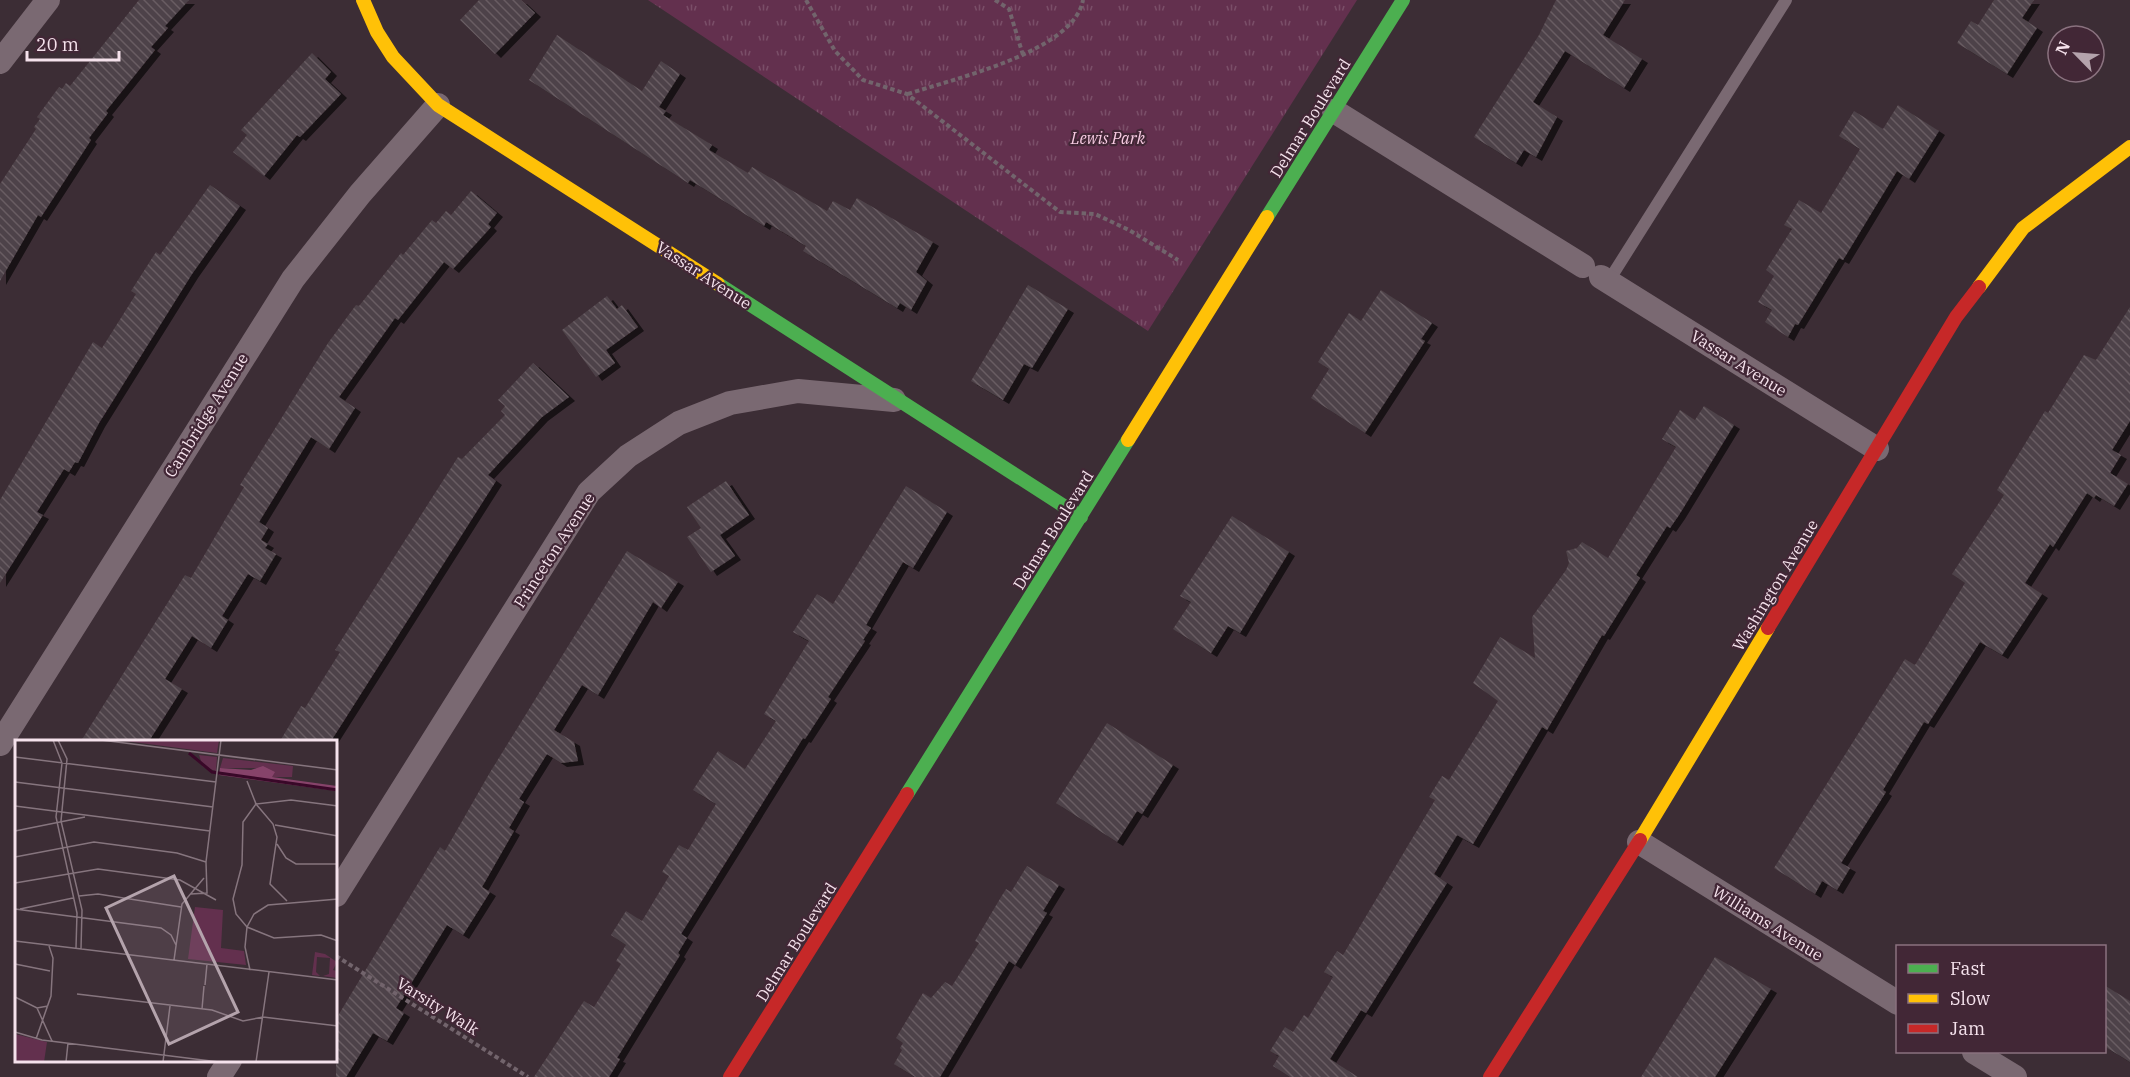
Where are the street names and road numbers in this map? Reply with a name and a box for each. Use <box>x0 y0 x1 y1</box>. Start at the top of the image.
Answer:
street label: Delmar Boulevard <box>1265 55 1355 181</box>
street label: Vassar Avenue <box>653 237 755 313</box>
street label: Vassar Avenue <box>1687 325 1791 401</box>
street label: Cambridge Avenue <box>160 349 252 481</box>
street label: Delmar Boulevard <box>1008 467 1098 593</box>
street label: Princeton Avenue <box>509 488 599 612</box>
street label: Washington Avenue <box>1728 516 1822 654</box>
street label: Delmar Boulevard <box>751 879 841 1005</box>
street label: Williams Avenue <box>1709 881 1827 965</box>
street label: Varsity Walk <box>393 973 484 1040</box>

